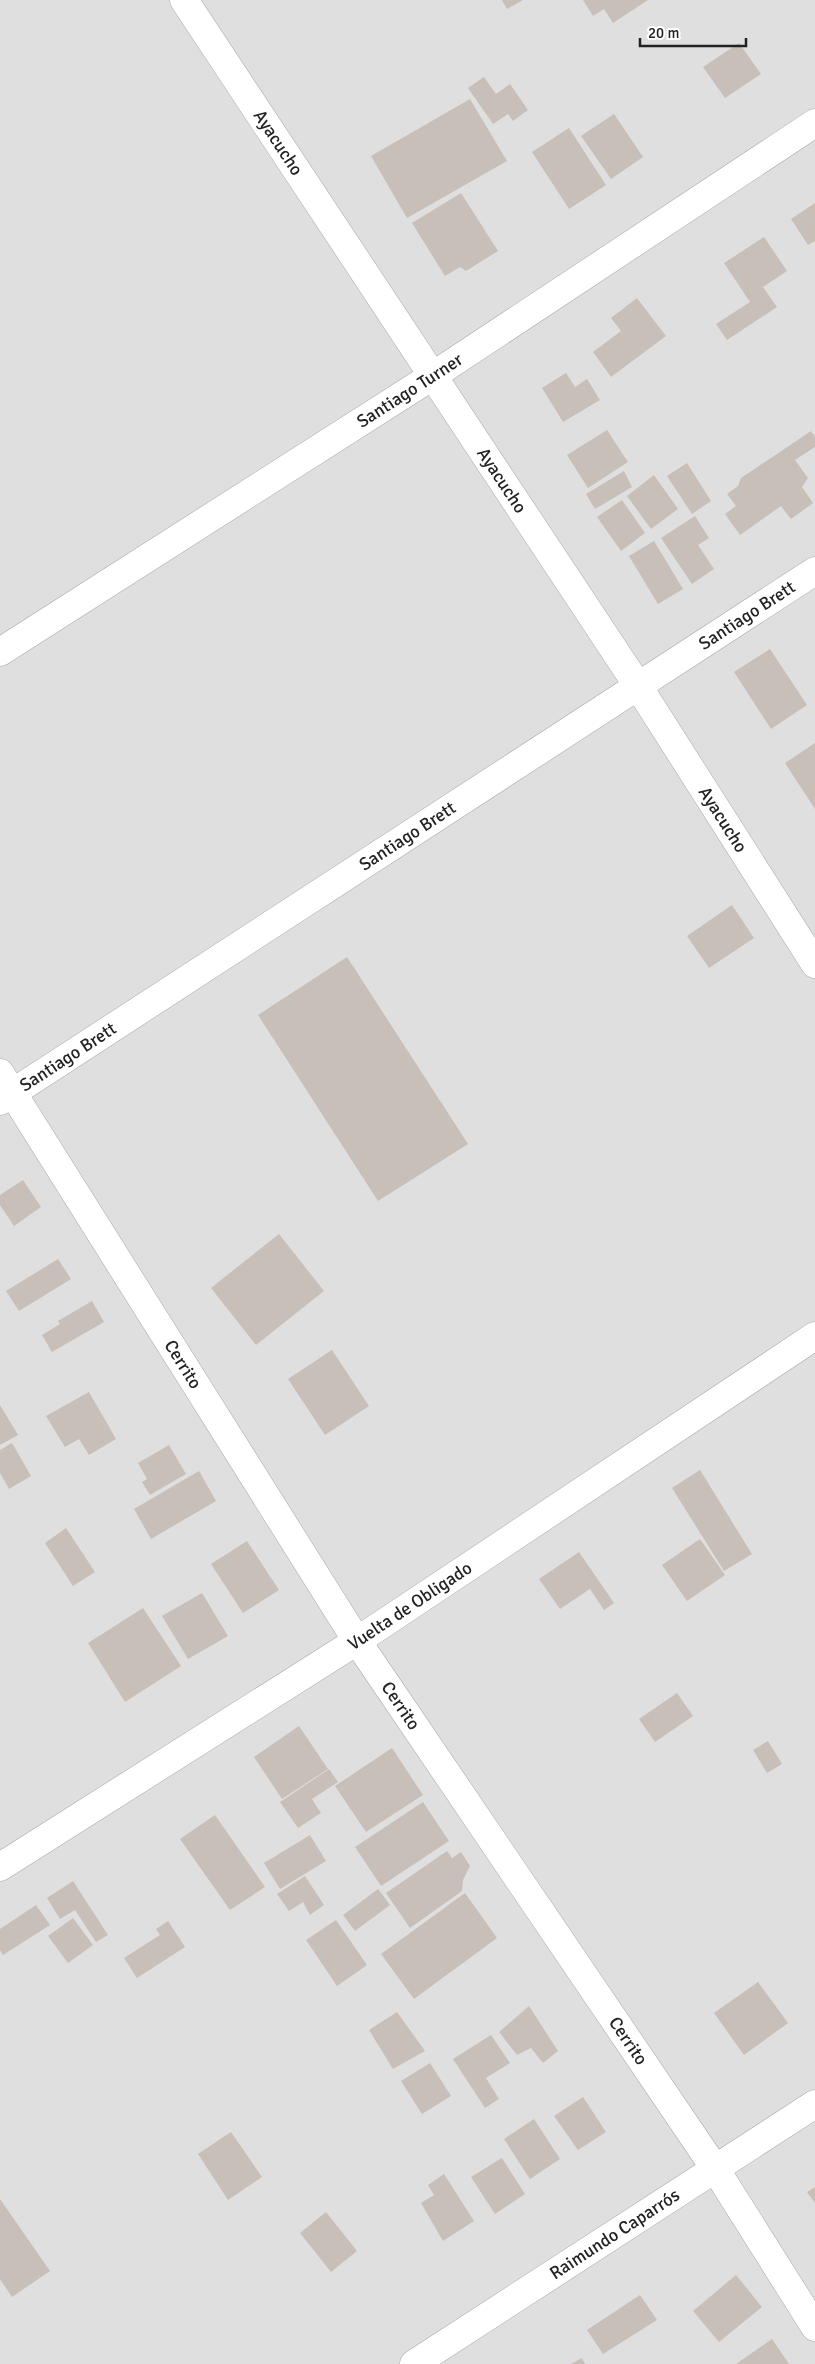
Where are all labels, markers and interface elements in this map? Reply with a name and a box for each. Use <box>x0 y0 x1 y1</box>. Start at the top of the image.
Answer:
scale bar <box>640 15 746 47</box>
text: 20 m <box>648 24 679 42</box>
street label: Ayacucho <box>249 106 308 180</box>
street label: Santiago Turner <box>353 348 467 433</box>
street label: Ayacucho <box>472 443 531 517</box>
street label: Santiago Brett <box>695 576 799 655</box>
street label: Ayacucho <box>694 782 752 857</box>
street label: Santiago Brett <box>355 797 460 875</box>
street label: Santiago Brett <box>15 1017 120 1096</box>
street label: Cerrito <box>159 1336 207 1393</box>
street label: Vuelta de Obligado <box>344 1557 476 1655</box>
street label: Cerrito <box>377 1677 425 1734</box>
street label: Cerrito <box>604 2012 652 2069</box>
street label: Raimundo Caparrós <box>545 2184 684 2284</box>

